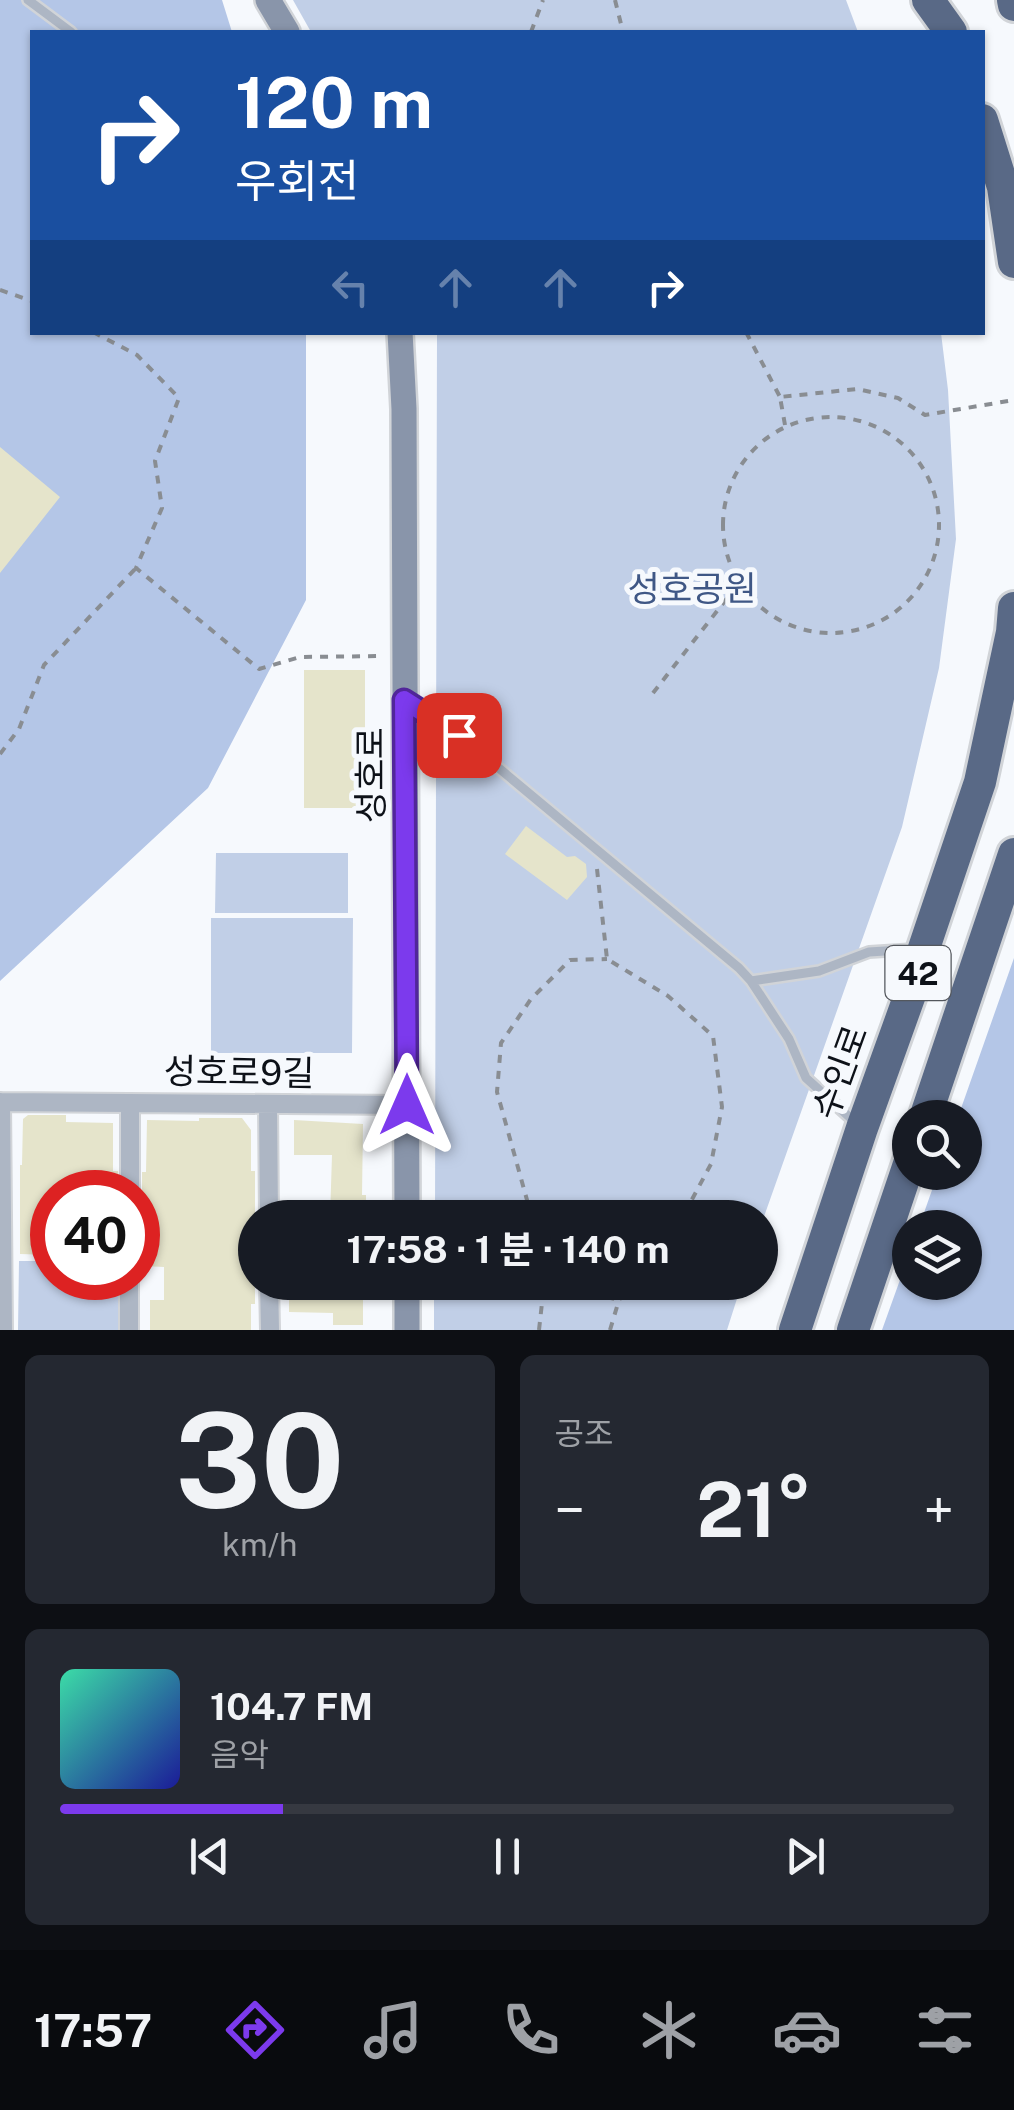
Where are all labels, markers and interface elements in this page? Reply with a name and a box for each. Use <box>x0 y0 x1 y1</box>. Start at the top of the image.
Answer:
text: 120 m <box>235 61 433 144</box>
icon: right <box>70 70 200 200</box>
text: 우회전 <box>235 154 359 207</box>
icon: left <box>323 260 378 315</box>
icon: ahead <box>428 260 483 315</box>
icon: ahead <box>533 260 588 315</box>
icon: right <box>638 260 693 315</box>
park label: 성호공원 <box>628 568 756 609</box>
pin <box>417 693 502 778</box>
icon: arrive <box>432 708 487 763</box>
street label: 성호로 <box>350 727 391 823</box>
road number: 42 <box>886 946 950 1000</box>
street label: 수인로 <box>804 1020 876 1124</box>
street label: 성호로9길 <box>163 1050 315 1094</box>
position arrow <box>355 1053 459 1157</box>
map controls <box>892 1100 982 1300</box>
button: search <box>892 1100 982 1190</box>
speed limit sign: 40 <box>30 1170 160 1300</box>
button: layers <box>892 1210 982 1300</box>
text: 17:58 · 1 분 · 140 m <box>346 1227 670 1272</box>
text: 30 <box>175 1385 345 1537</box>
text: 공조 <box>555 1415 613 1452</box>
text: 21° <box>697 1466 812 1554</box>
text: − <box>555 1478 585 1542</box>
text: + <box>924 1478 954 1542</box>
text: km/h <box>222 1526 297 1563</box>
text: 104.7 FM <box>210 1684 373 1729</box>
text: 음악 <box>210 1736 269 1773</box>
icon: previous <box>182 1829 237 1884</box>
icon: pause <box>480 1829 535 1884</box>
icon: next <box>778 1829 833 1884</box>
icon: directions <box>220 1995 290 2065</box>
icon: music <box>358 1995 428 2065</box>
icon: phone <box>496 1995 566 2065</box>
icon: climate <box>634 1995 704 2065</box>
icon: car <box>772 1995 842 2065</box>
icon: filters <box>910 1995 980 2065</box>
text: 17:57 <box>34 2004 152 2057</box>

